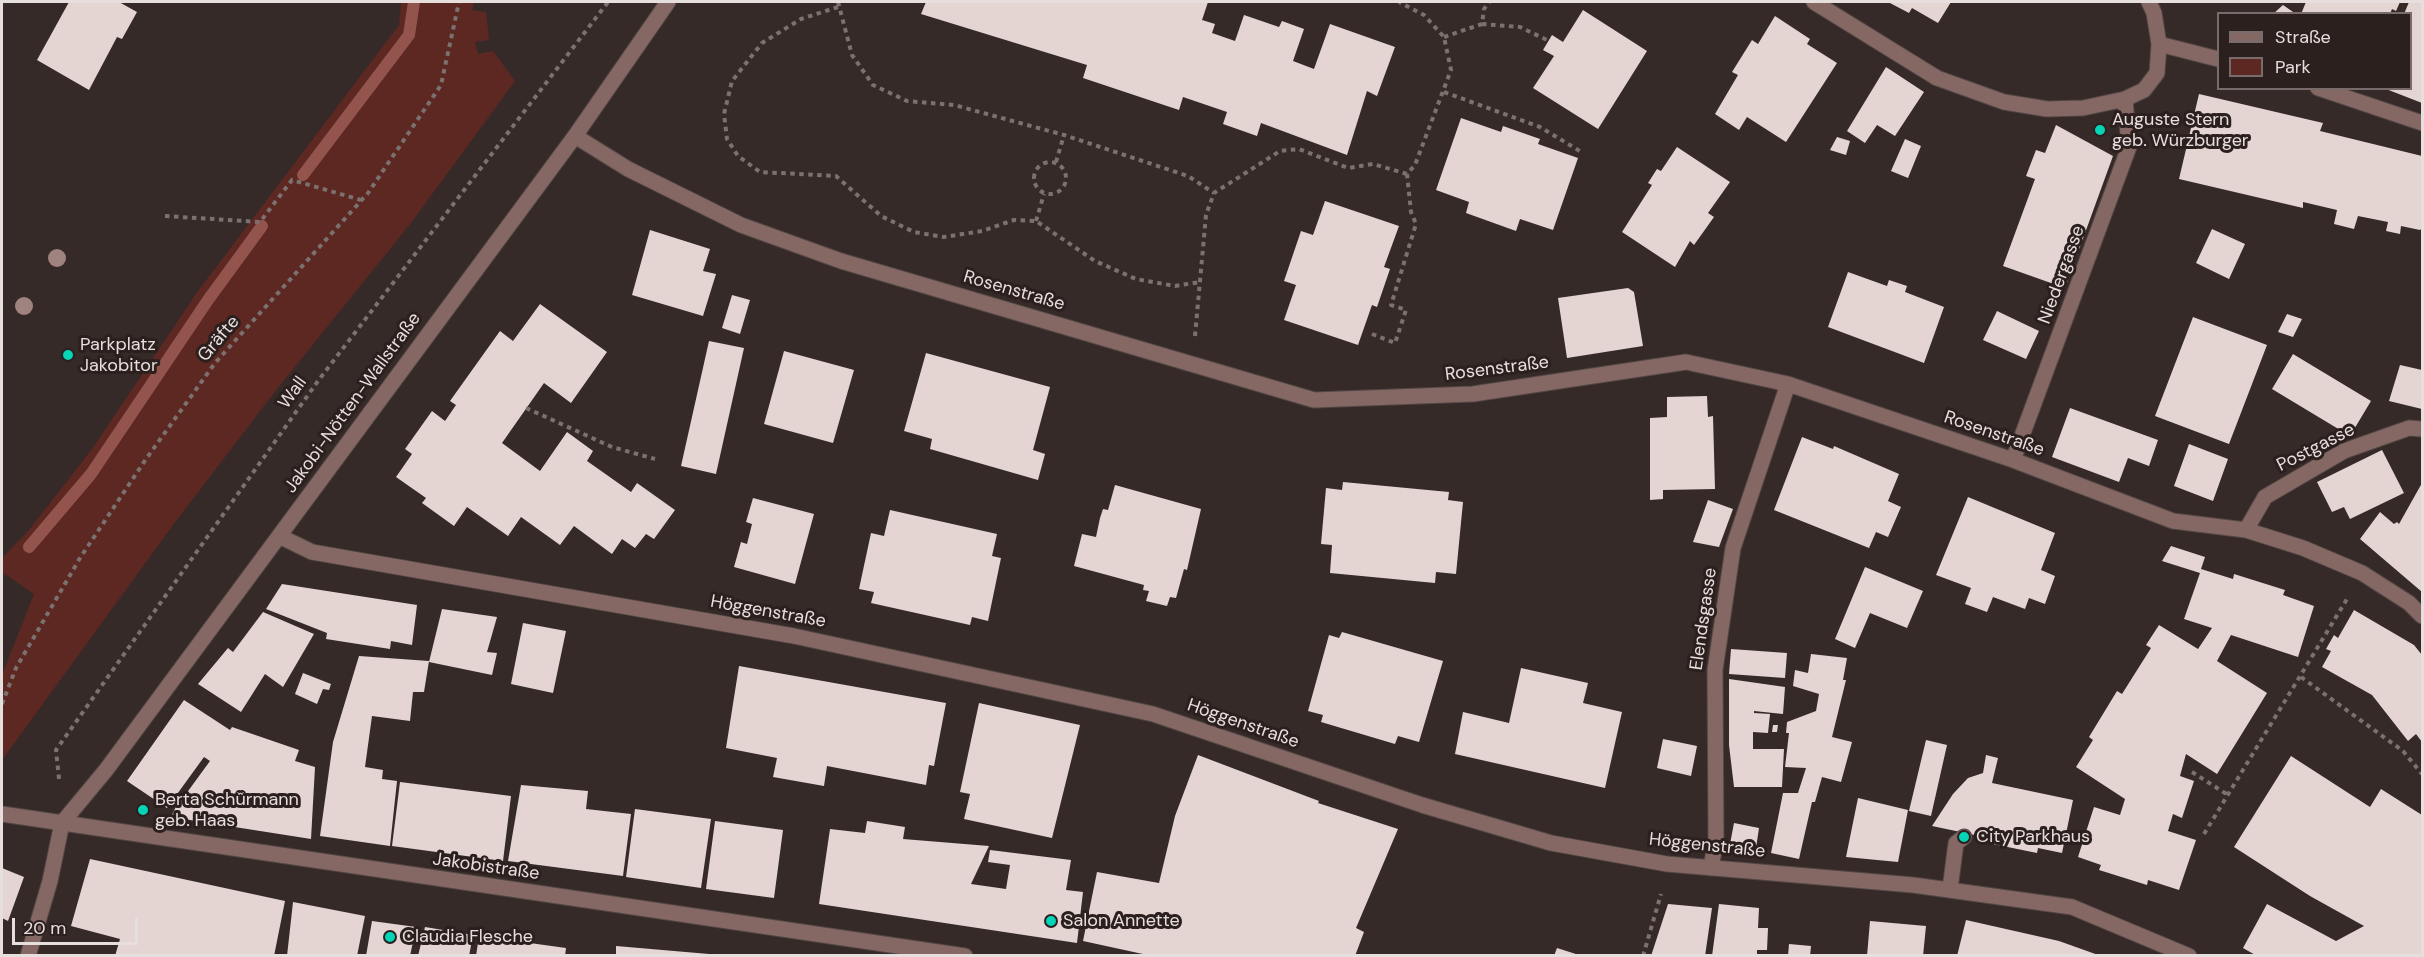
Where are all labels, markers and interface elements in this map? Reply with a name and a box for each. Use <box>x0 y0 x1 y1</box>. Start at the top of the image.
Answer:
legend <box>2217 12 2412 90</box>
text: Straße <box>2275 25 2331 49</box>
text: Park <box>2275 55 2311 79</box>
place label: Auguste Stern geb. Würzburger <box>2112 109 2249 152</box>
marker: Auguste Stern geb. Würzburger <box>2093 123 2107 137</box>
street label: Niedergasse <box>2034 223 2090 327</box>
street label: Rosenstraße <box>961 266 1067 316</box>
street label: Jakobi-Nötten-Wallstraße <box>280 309 426 497</box>
street label: Gräfte <box>194 312 244 366</box>
place label: Parkplatz Jakobitor <box>80 334 158 376</box>
marker: Parkplatz Jakobitor <box>61 348 75 362</box>
street label: Rosenstraße <box>1444 352 1550 386</box>
street label: Wall <box>274 373 312 413</box>
street label: Rosenstraße <box>1941 407 2047 461</box>
street label: Postgasse <box>2273 419 2359 477</box>
street label: Elendsgasse <box>1686 566 1722 672</box>
street label: Höggenstraße <box>709 591 827 633</box>
street label: Höggenstraße <box>1184 695 1302 753</box>
place label: Berta Schürmann geb. Haas <box>155 789 299 832</box>
marker: Berta Schürmann geb. Haas <box>136 803 150 817</box>
place label: City Parkhaus <box>1976 826 2090 848</box>
street label: Höggenstraße <box>1648 829 1766 863</box>
marker: City Parkhaus <box>1957 830 1971 844</box>
street label: Jakobistraße <box>431 849 541 885</box>
scale bar <box>15 906 141 944</box>
place label: Salon Annette <box>1063 910 1180 932</box>
marker: Salon Annette <box>1044 914 1058 928</box>
text: 20 m <box>23 916 66 940</box>
place label: Claudia Flesche <box>402 926 533 948</box>
marker: Claudia Flesche <box>383 930 397 944</box>

